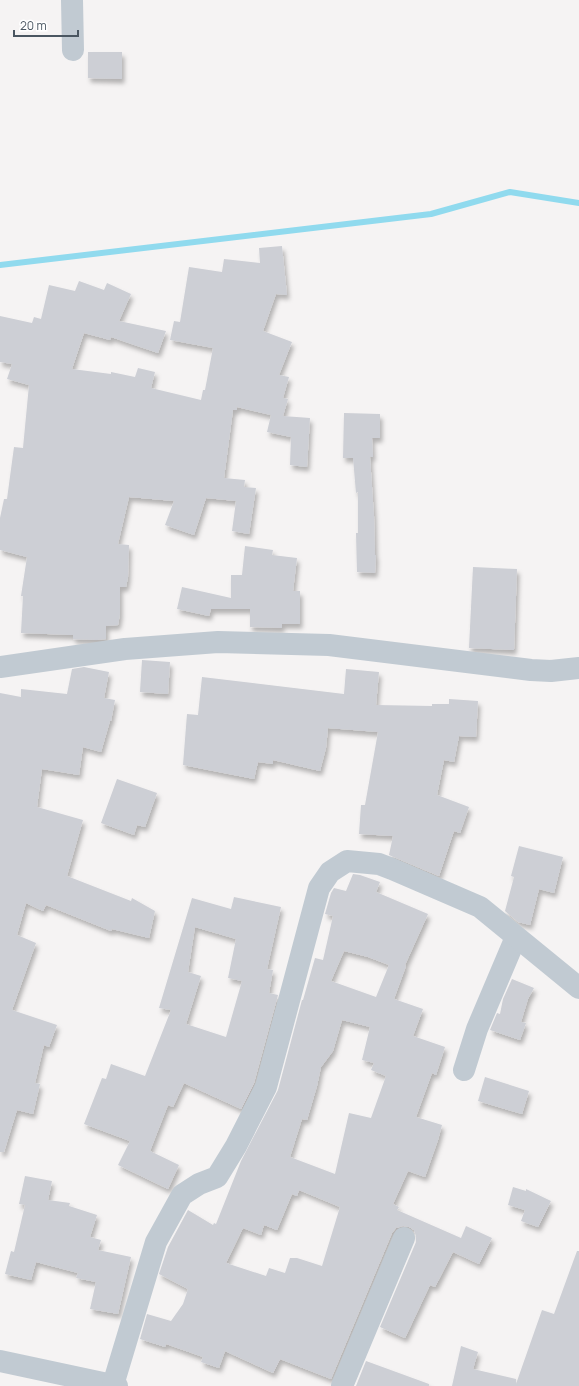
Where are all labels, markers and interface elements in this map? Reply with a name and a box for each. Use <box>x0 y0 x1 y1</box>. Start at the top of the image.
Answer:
scale bar <box>14 12 78 38</box>
text: 20 m <box>20 17 47 34</box>

